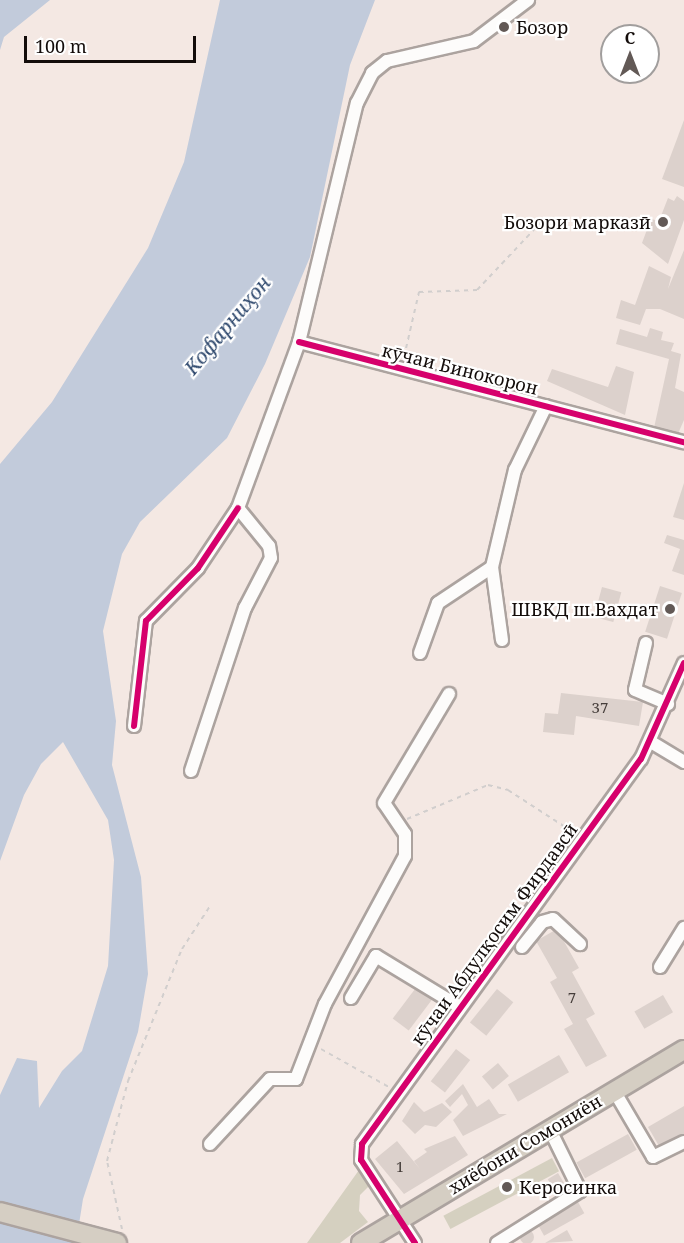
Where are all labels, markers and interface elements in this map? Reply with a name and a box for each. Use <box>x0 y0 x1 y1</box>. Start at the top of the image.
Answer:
place label: Бозор <box>516 16 568 38</box>
marker: Бозор <box>497 20 511 34</box>
scale bar <box>27 24 200 62</box>
north arrow <box>600 24 660 84</box>
text: С <box>625 27 635 49</box>
text: 100 m <box>35 34 87 58</box>
place label: Бозори марказӣ <box>504 211 651 233</box>
marker: Бозори марказӣ <box>656 215 670 229</box>
water label: Кофарниҳон <box>179 271 275 379</box>
street label: кӯчаи Бинокорон <box>380 339 540 399</box>
place label: ШВКД ш.Вахдат <box>511 598 658 620</box>
marker: ШВКД ш.Вахдат <box>663 602 677 616</box>
house number: 37 <box>592 699 608 717</box>
street label: кӯчаи Абдулқосим Фирдавсӣ <box>406 819 582 1049</box>
house number: 7 <box>568 989 576 1007</box>
street label: хиёбони Сомониён <box>445 1090 605 1198</box>
house number: 1 <box>396 1158 404 1176</box>
place label: Керосинка <box>519 1176 617 1198</box>
marker: Керосинка <box>500 1180 514 1194</box>

